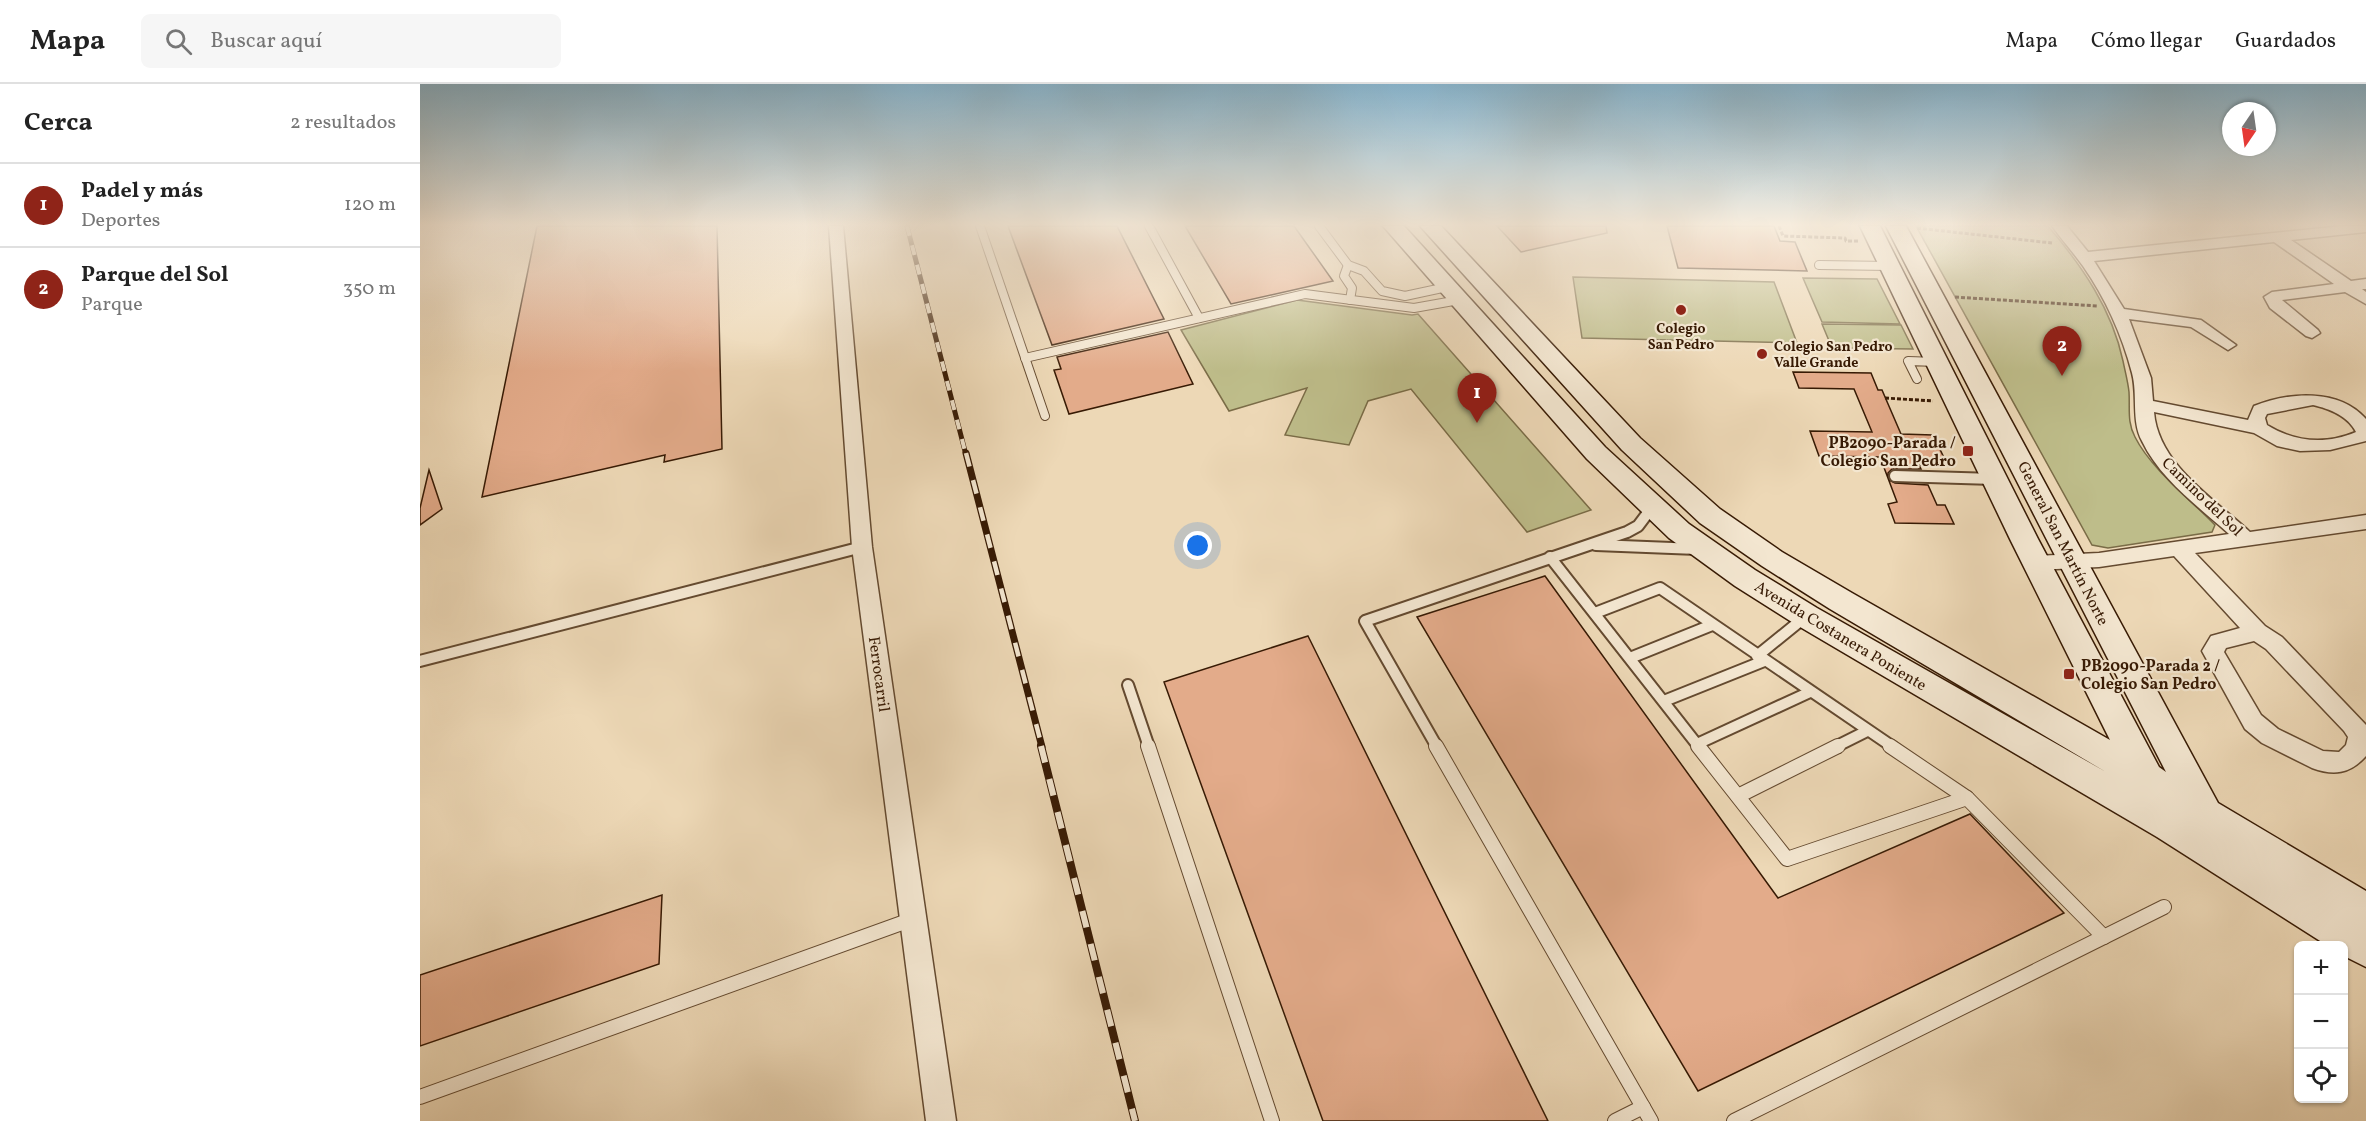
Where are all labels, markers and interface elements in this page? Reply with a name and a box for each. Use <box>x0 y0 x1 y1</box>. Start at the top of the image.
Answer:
search box <box>141 14 561 68</box>
text: Mapa <box>30 22 105 61</box>
icon: search <box>162 25 195 58</box>
text: Buscar aquí <box>210 26 322 57</box>
text: Mapa <box>2005 27 2058 56</box>
text: Cómo llegar <box>2091 27 2202 56</box>
text: Guardados <box>2235 27 2336 56</box>
north arrow <box>2222 102 2276 156</box>
text: Cerca <box>24 105 93 141</box>
text: 2 resultados <box>290 109 396 137</box>
text: Padel y más <box>81 176 203 207</box>
text: 1 <box>39 191 48 219</box>
text: 120 m <box>344 191 396 219</box>
text: Deportes <box>81 207 160 235</box>
text: Parque del Sol <box>81 260 229 291</box>
text: 2 <box>38 275 49 303</box>
text: 350 m <box>343 275 396 303</box>
text: Parque <box>81 291 143 319</box>
marker: Colegio San Pedro <box>1674 303 1688 317</box>
place label: Colegio San Pedro <box>1648 320 1714 355</box>
pin: 2 <box>2042 326 2082 376</box>
place label: Colegio San Pedro Valle Grande <box>1774 338 1893 373</box>
marker: Colegio San Pedro Valle Grande <box>1755 347 1769 361</box>
pin: 1 <box>1458 374 1496 423</box>
place label: PB2090-Parada / Colegio San Pedro <box>1821 433 1956 473</box>
marker: PB2090-Parada / Colegio San Pedro <box>1961 444 1975 458</box>
street label: Camino del Sol <box>2156 453 2247 542</box>
street label: General San Martín Norte <box>2011 458 2113 630</box>
your location <box>1183 531 1212 560</box>
street label: Avenida Costanera Poniente <box>1750 577 1930 697</box>
street label: Ferrocarril <box>862 635 894 714</box>
place label: PB2090-Parada 2 / Colegio San Pedro <box>2081 656 2220 696</box>
marker: PB2090-Parada 2 / Colegio San Pedro <box>2062 667 2076 681</box>
map controls <box>2294 941 2348 1103</box>
button: + <box>2294 941 2348 995</box>
button: − <box>2294 995 2348 1049</box>
button: locate <box>2294 1049 2348 1103</box>

